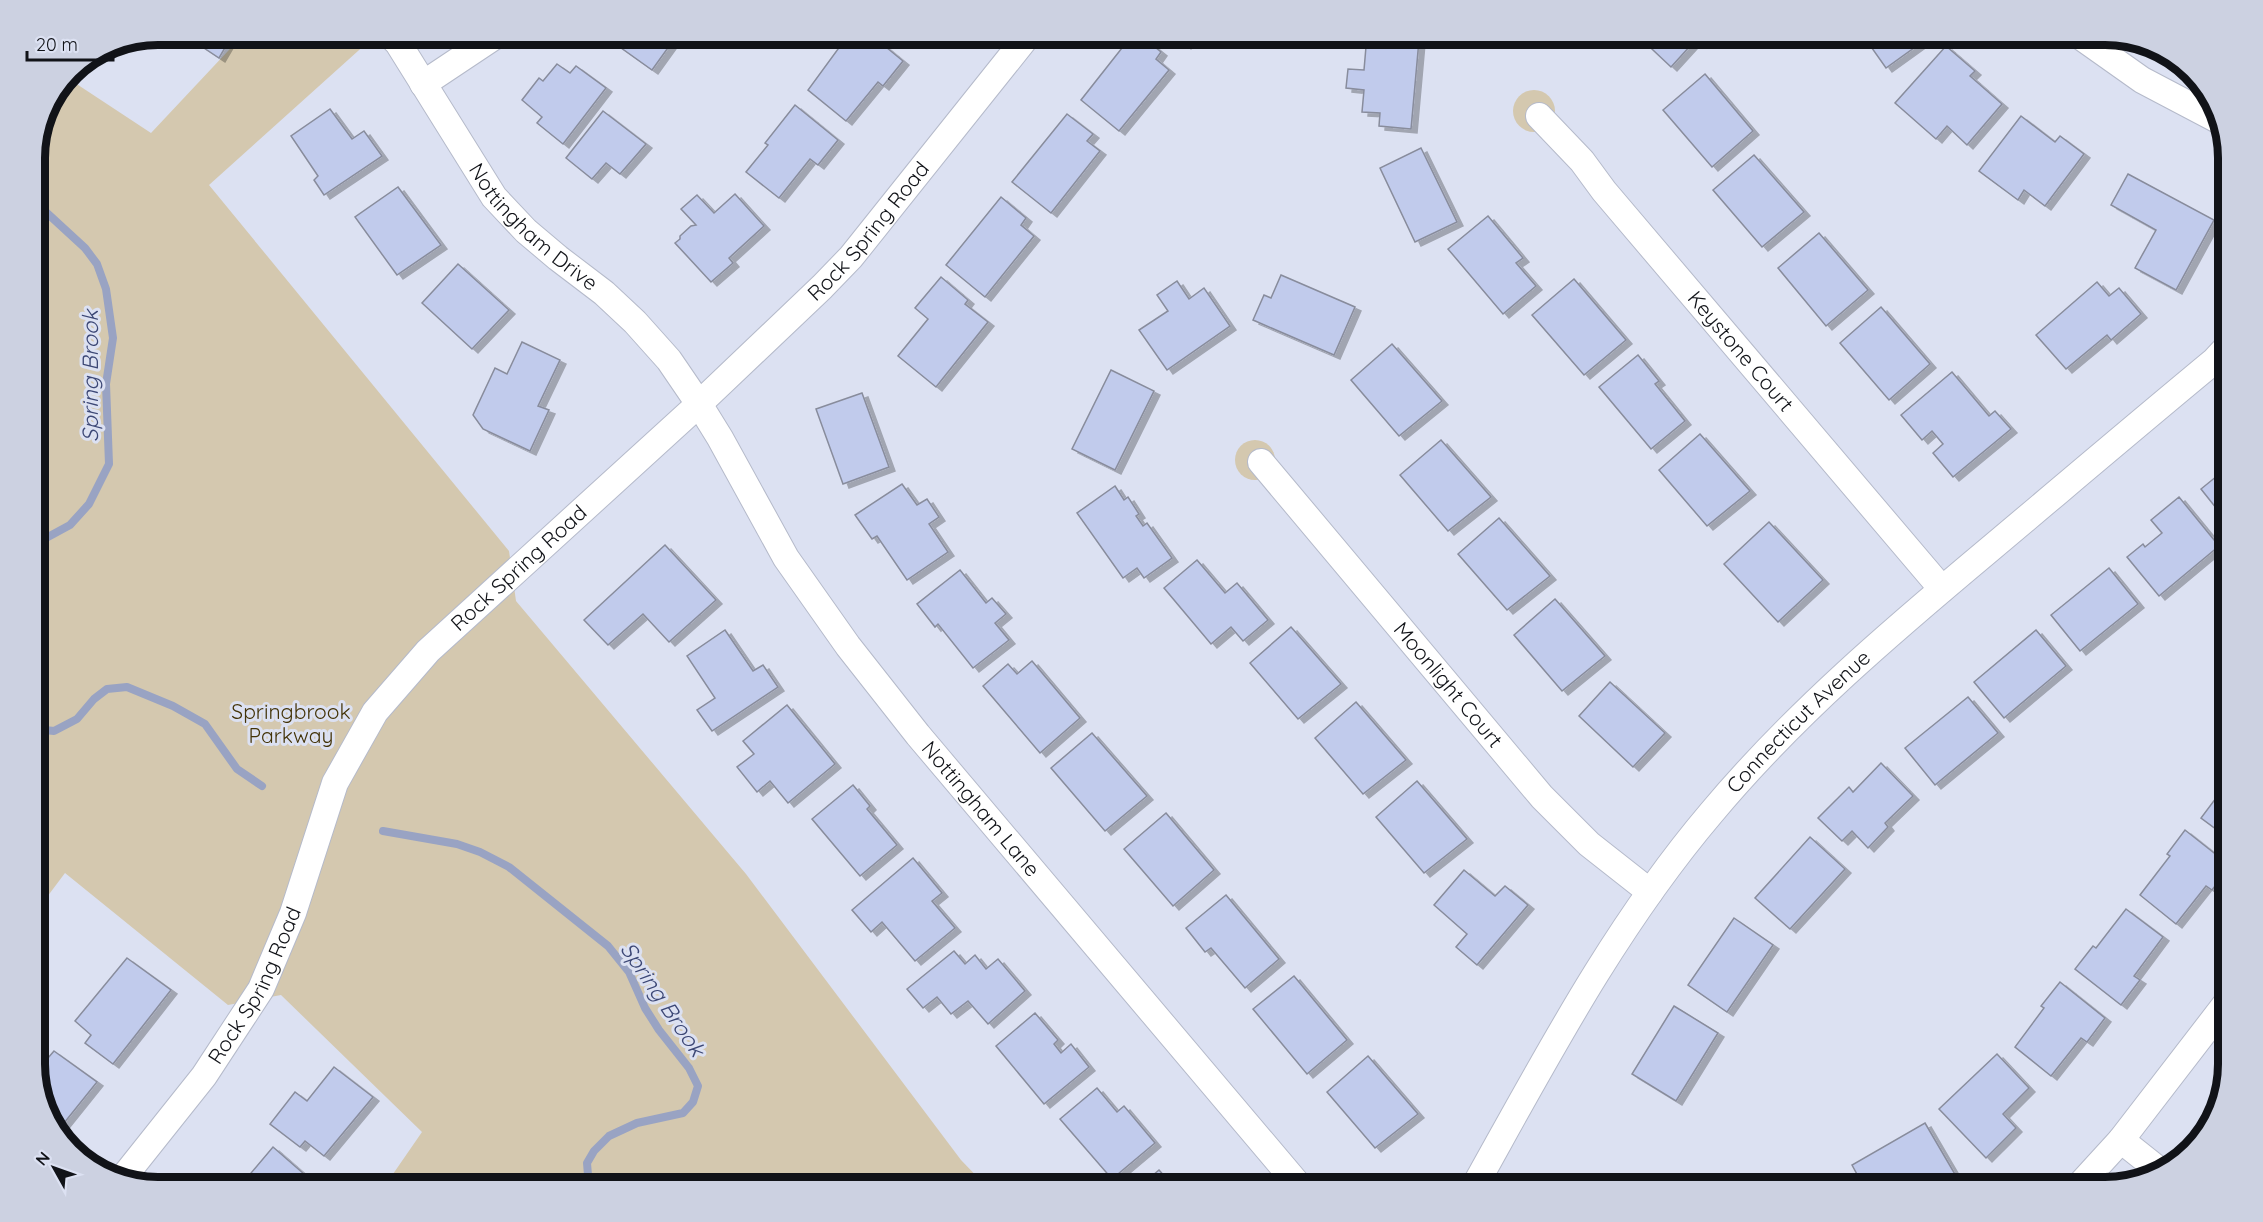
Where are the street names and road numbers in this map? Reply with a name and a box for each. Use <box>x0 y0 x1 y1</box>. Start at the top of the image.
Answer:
street label: Rock Spring Road <box>802 156 934 306</box>
street label: Nottingham Drive <box>464 158 603 296</box>
street label: Keystone Court <box>1683 285 1800 416</box>
street label: Rock Spring Road <box>445 499 592 636</box>
street label: Moonlight Court <box>1389 616 1509 752</box>
street label: Connecticut Avenue <box>1720 644 1875 798</box>
street label: Nottingham Lane <box>917 735 1046 882</box>
street label: Rock Spring Road <box>202 903 306 1068</box>

